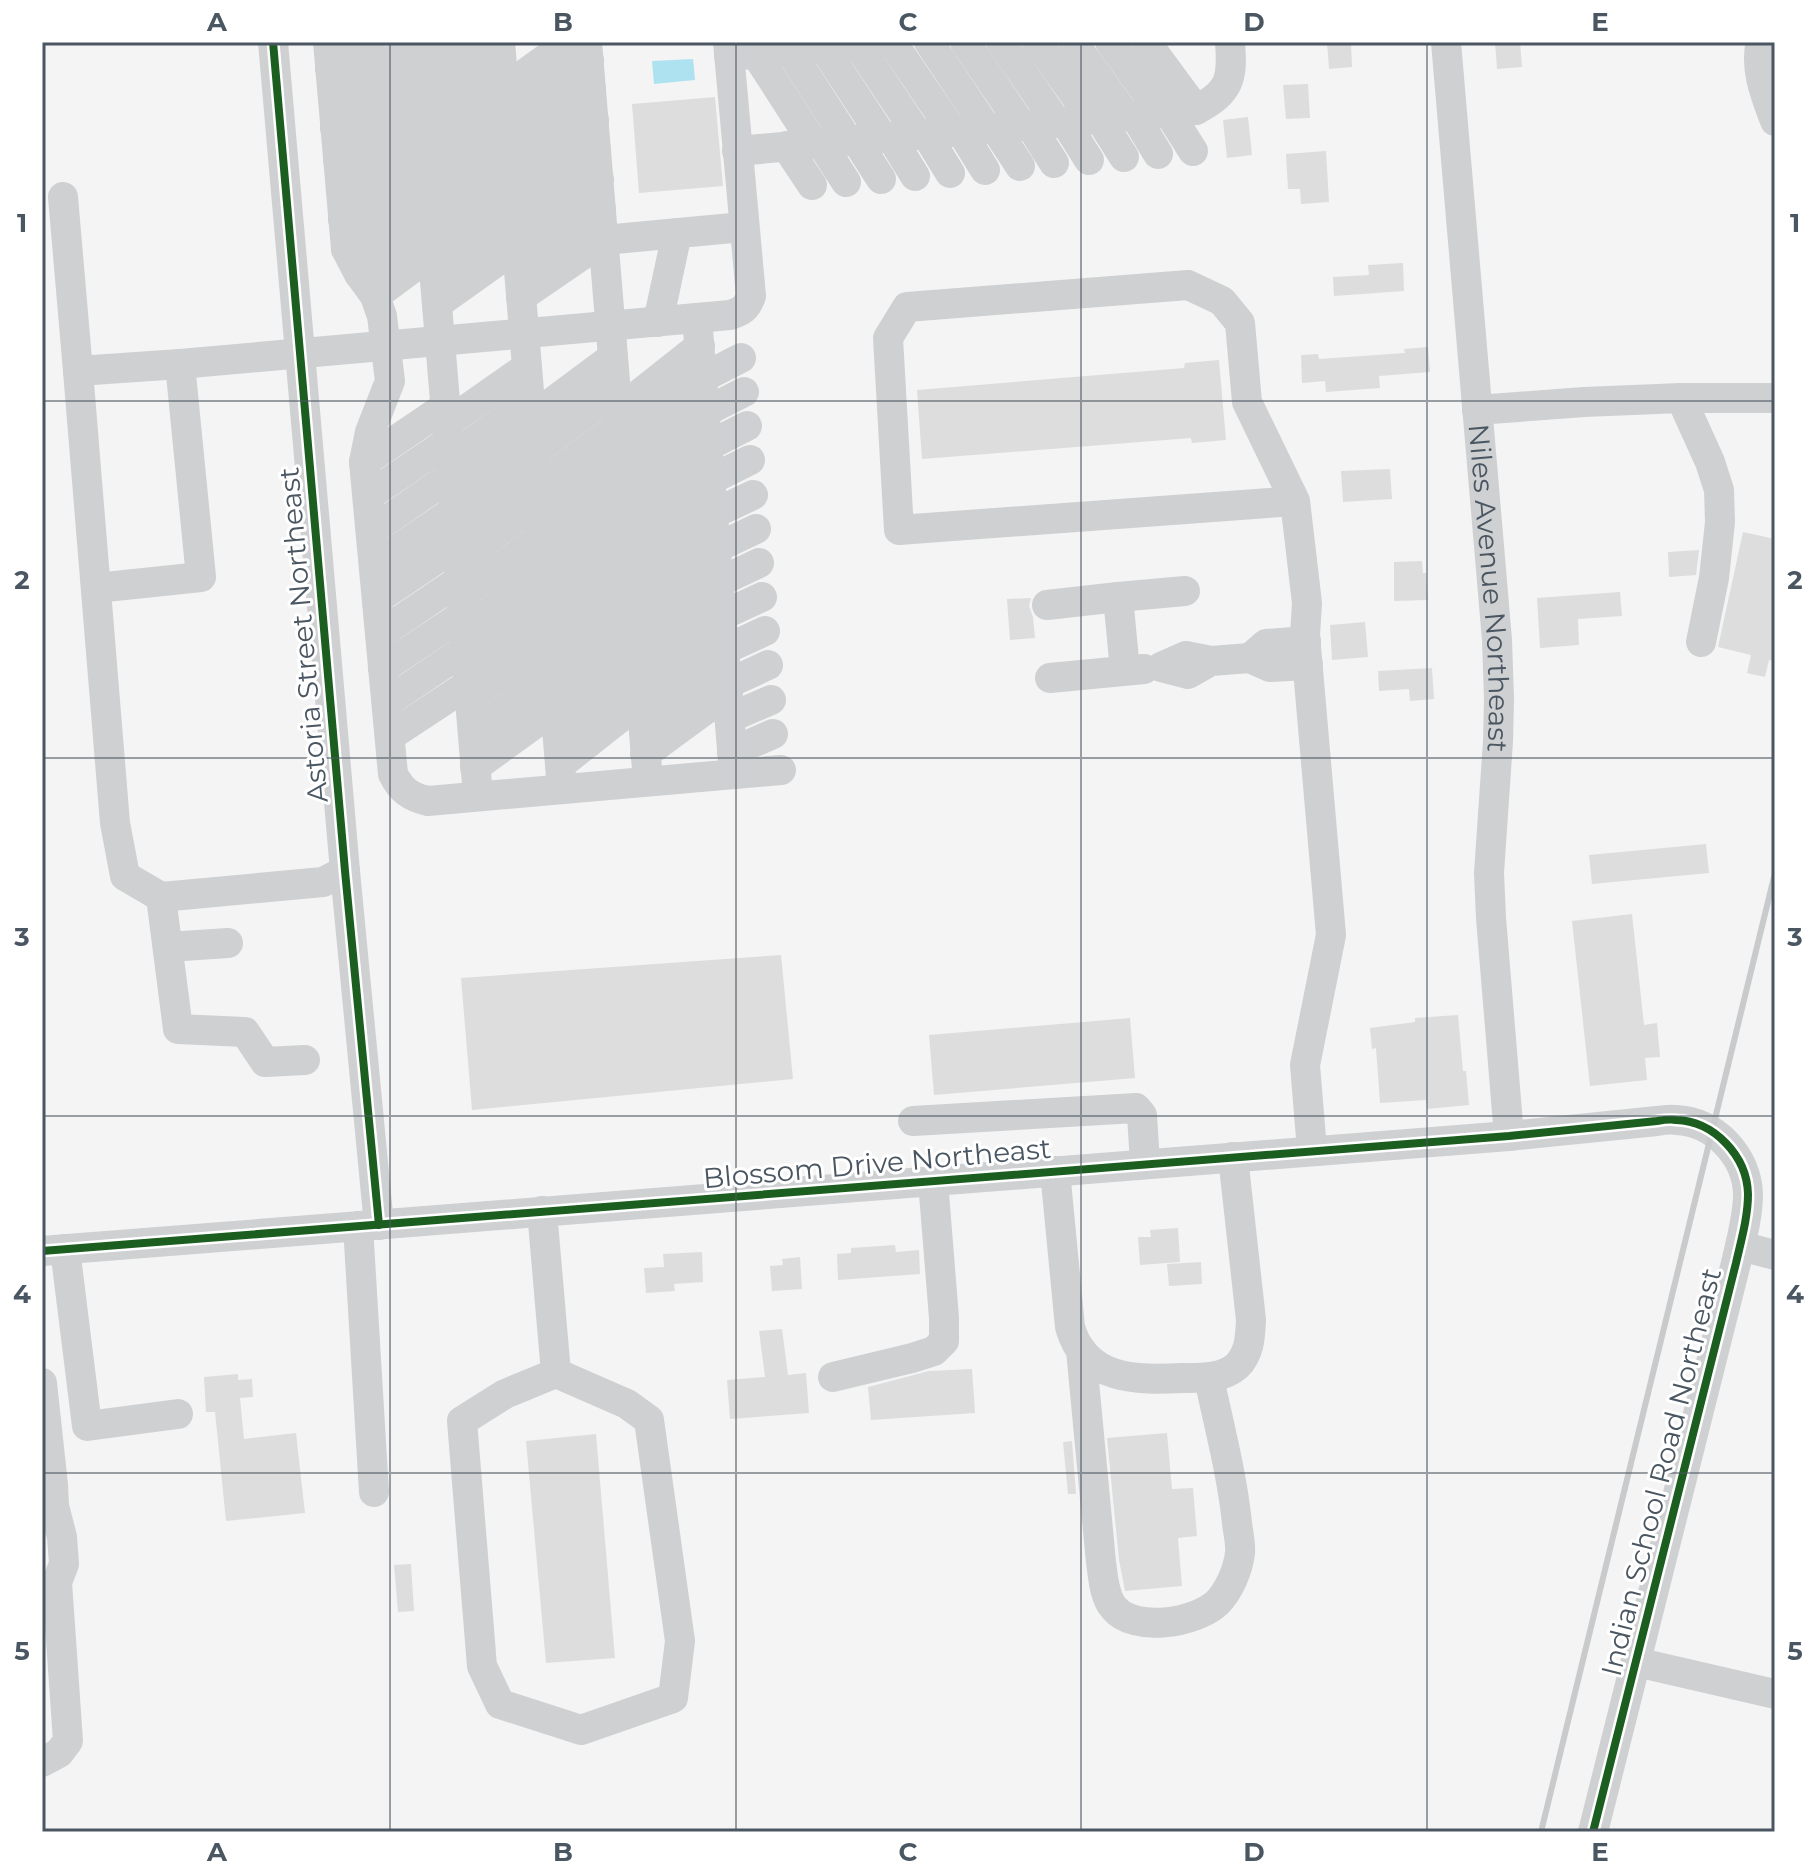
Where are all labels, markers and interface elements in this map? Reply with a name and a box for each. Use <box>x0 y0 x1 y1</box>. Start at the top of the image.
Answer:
text: A <box>206 6 228 38</box>
text: B <box>553 6 573 38</box>
text: C <box>899 6 918 38</box>
text: D <box>1243 6 1265 38</box>
text: E <box>1591 6 1609 38</box>
text: 1 <box>17 207 27 239</box>
text: 1 <box>1790 207 1800 239</box>
street label: Niles Avenue Northeast <box>1462 423 1516 754</box>
street label: Astoria Street Northeast <box>271 466 335 804</box>
text: 2 <box>14 564 30 596</box>
text: 2 <box>1787 564 1803 596</box>
text: 3 <box>13 921 30 953</box>
text: 3 <box>1786 921 1803 953</box>
street label: Blossom Drive Northeast <box>702 1131 1052 1195</box>
street label: Indian School Road Northeast <box>1594 1265 1728 1679</box>
text: 4 <box>13 1278 31 1310</box>
text: 4 <box>1786 1278 1804 1310</box>
text: 5 <box>14 1635 30 1667</box>
text: 5 <box>1787 1635 1803 1667</box>
text: A <box>206 1836 228 1868</box>
text: B <box>553 1836 573 1868</box>
text: C <box>899 1836 918 1868</box>
text: D <box>1243 1836 1265 1868</box>
text: E <box>1591 1836 1609 1868</box>

